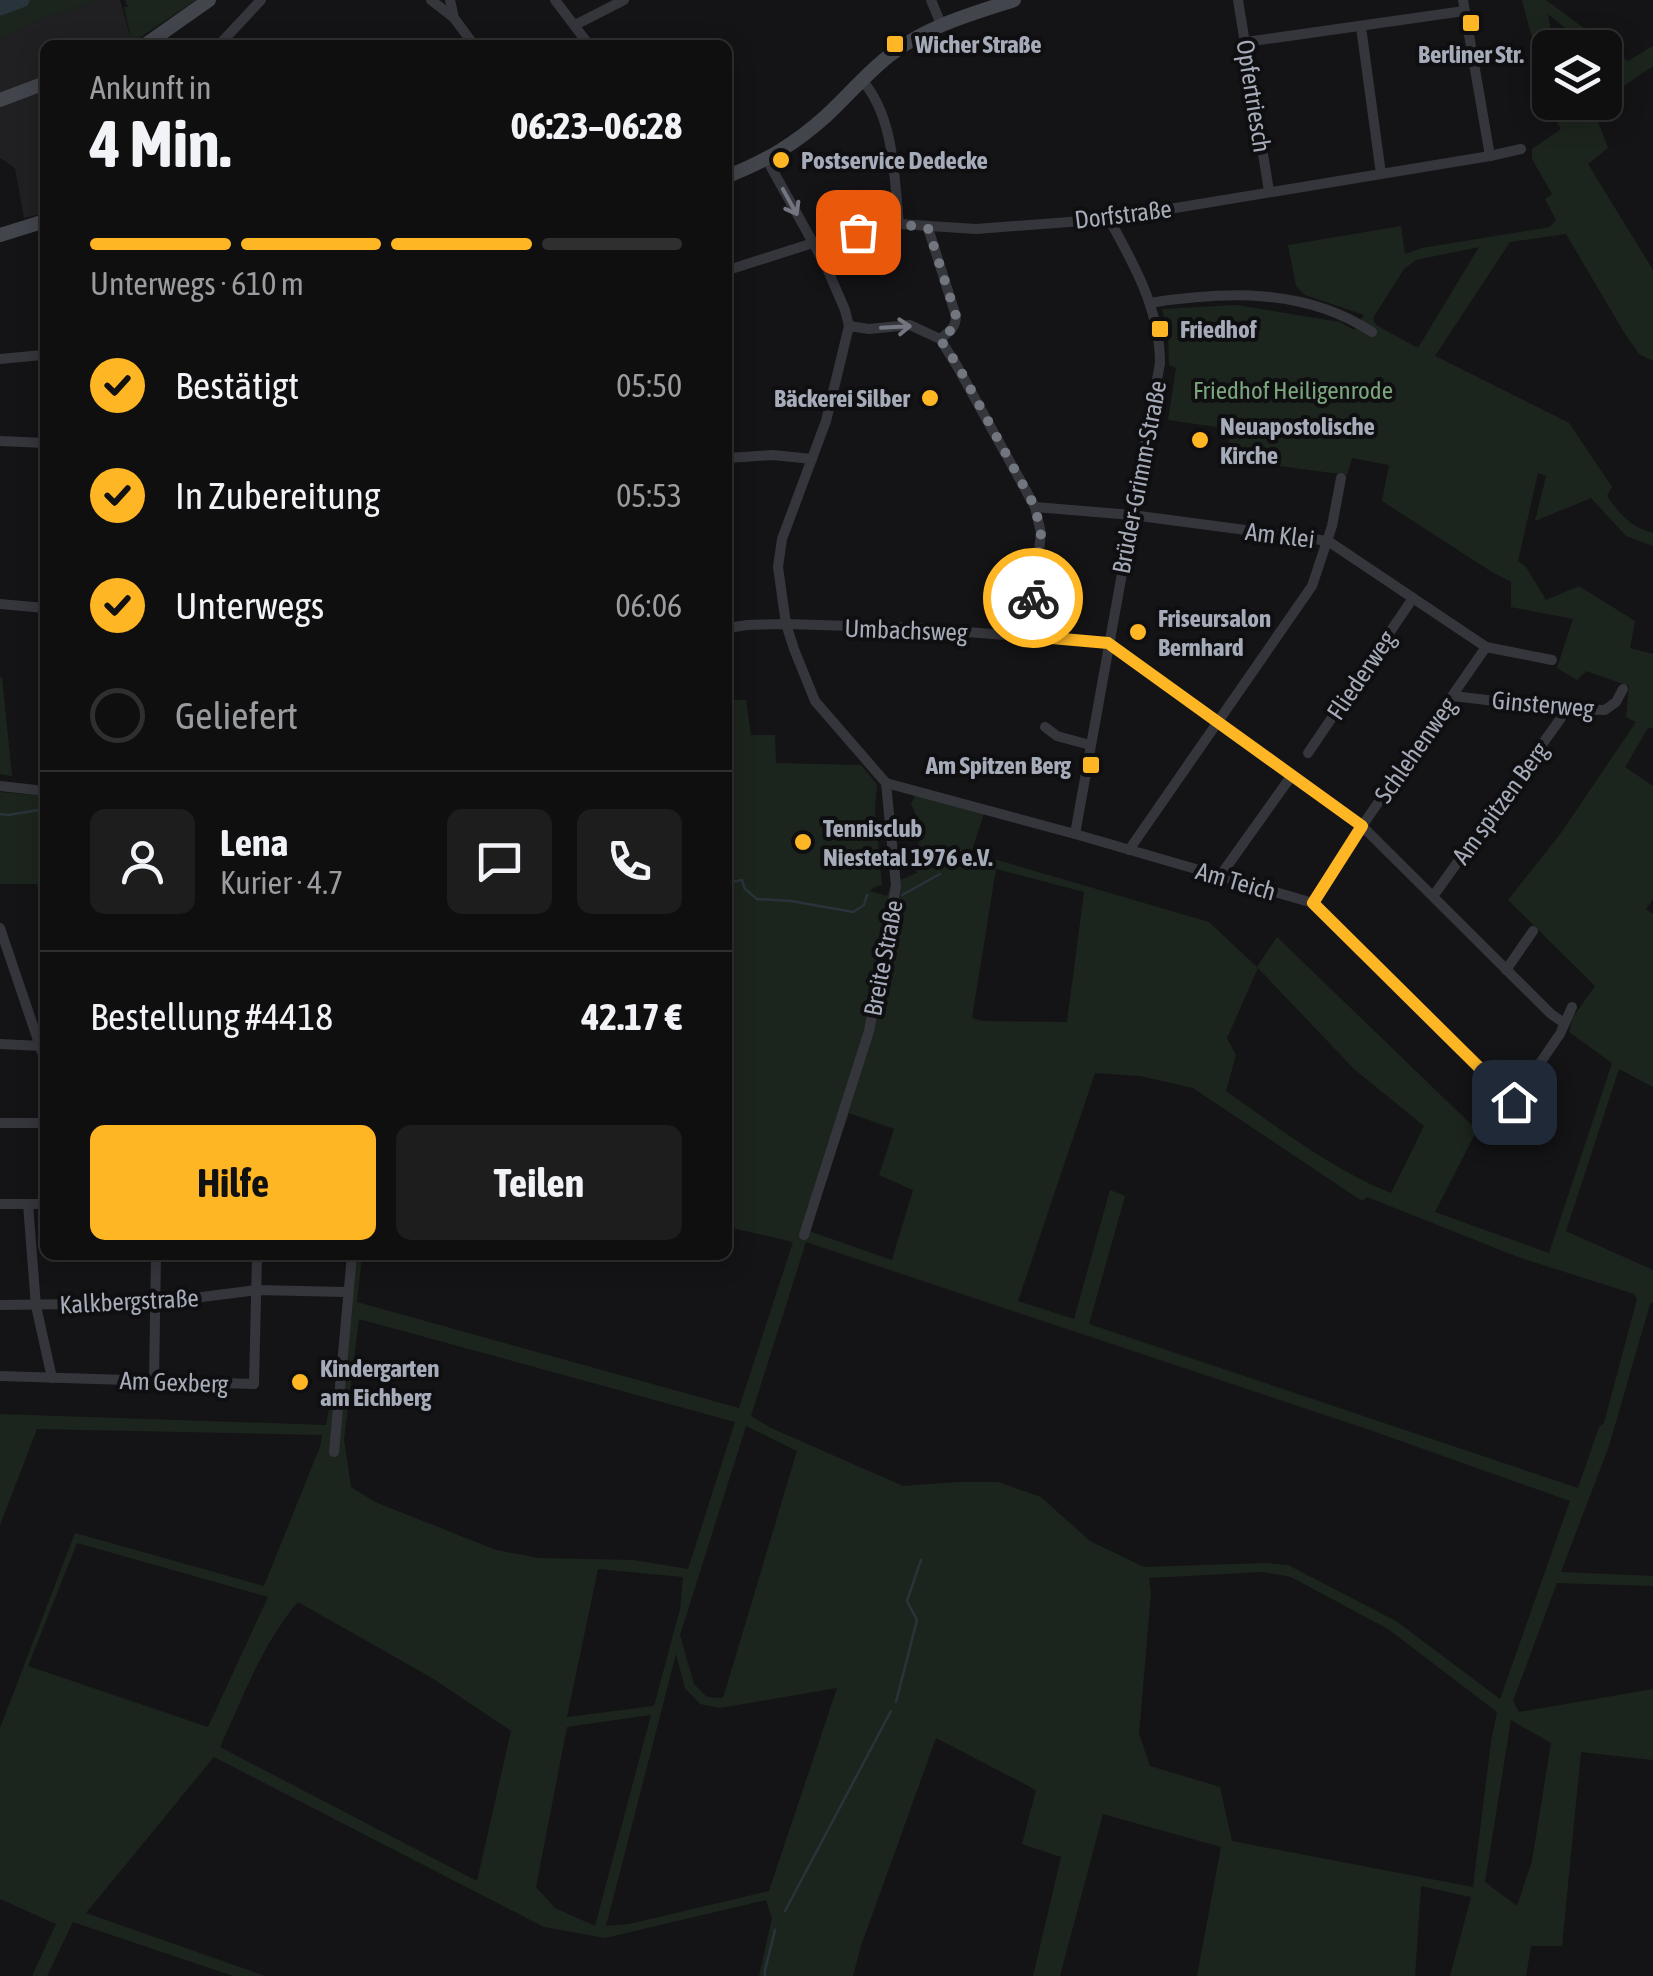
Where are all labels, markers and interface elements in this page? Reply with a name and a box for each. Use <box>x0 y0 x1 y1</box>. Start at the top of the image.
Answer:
marker: Berliner Str. <box>1460 12 1482 34</box>
place label: Wicher Straße <box>914 30 1042 58</box>
map controls <box>1532 30 1622 120</box>
button: layers <box>1532 30 1622 120</box>
marker: Wicher Straße <box>884 33 906 55</box>
street label: Opfertriesch <box>1231 38 1277 154</box>
place label: Berliner Str. <box>1418 40 1524 68</box>
text: Ankunft in <box>90 69 212 106</box>
text: 06:23–06:28 <box>510 104 682 147</box>
text: 4 Min. <box>90 106 231 181</box>
place label: Postservice Dedecke <box>801 146 988 174</box>
marker: Postservice Dedecke <box>770 149 792 171</box>
one-way arrow <box>781 186 800 216</box>
pin <box>816 190 901 275</box>
street label: Dorfstraße <box>1073 194 1173 234</box>
icon: bag <box>831 205 886 260</box>
text: Unterwegs · 610 m <box>90 265 304 302</box>
place label: Friedhof <box>1180 315 1258 343</box>
one-way arrow <box>879 317 912 336</box>
marker: Friedhof <box>1149 318 1171 340</box>
icon: check <box>90 358 145 413</box>
text: Bestätigt <box>175 364 299 407</box>
text: 05:50 <box>616 367 682 404</box>
park label: Friedhof Heiligenrode <box>1193 376 1393 404</box>
street label: Brüder-Grimm-Straße <box>1107 378 1171 576</box>
place label: Bäckerei Silber <box>774 384 911 412</box>
marker: Bäckerei Silber <box>919 387 941 409</box>
place label: Neuapostolische Kirche <box>1220 412 1375 469</box>
marker: Neuapostolische Kirche <box>1189 429 1211 451</box>
icon: check <box>90 468 145 523</box>
text: In Zubereitung <box>175 474 380 517</box>
text: 05:53 <box>616 477 682 514</box>
street label: Am Klei <box>1244 517 1316 553</box>
courier <box>983 548 1083 648</box>
icon: bike <box>1006 571 1061 626</box>
icon: check <box>90 578 145 633</box>
text: Unterwegs <box>175 584 324 627</box>
text: 06:06 <box>616 587 682 624</box>
place label: Friseursalon Bernhard <box>1158 604 1271 661</box>
street label: Umbachsweg <box>844 614 968 646</box>
marker: Friseursalon Bernhard <box>1127 621 1149 643</box>
street label: Fliederweg <box>1321 625 1401 725</box>
street label: Ginsterweg <box>1491 686 1595 722</box>
street label: Schlehenweg <box>1369 692 1462 808</box>
text: Geliefert <box>175 694 298 737</box>
street label: Am spitzen Berg <box>1446 737 1554 869</box>
place label: Am Spitzen Berg <box>925 751 1071 779</box>
marker: Am Spitzen Berg <box>1080 754 1102 776</box>
button: person <box>90 809 195 914</box>
button: chat <box>447 809 552 914</box>
button: phone <box>577 809 682 914</box>
place label: Tennisclub Niestetal 1976 e.V. <box>823 814 993 871</box>
text: Lena <box>220 821 288 864</box>
marker: Tennisclub Niestetal 1976 e.V. <box>792 831 814 853</box>
street label: Am Teich <box>1193 856 1279 906</box>
text: Kurier · 4.7 <box>220 864 343 901</box>
street label: Breite Straße <box>858 898 908 1018</box>
text: Bestellung #4418 <box>90 995 333 1038</box>
text: 42.17 € <box>581 995 682 1038</box>
pin <box>1472 1060 1557 1145</box>
icon: home <box>1487 1075 1542 1130</box>
button: Hilfe <box>90 1125 376 1240</box>
button: Teilen <box>396 1125 682 1240</box>
street label: Kalkbergstraße <box>59 1283 199 1319</box>
place label: Kindergarten am Eichberg <box>320 1354 439 1411</box>
street label: Am Gexberg <box>119 1366 229 1398</box>
marker: Kindergarten am Eichberg <box>289 1371 311 1393</box>

